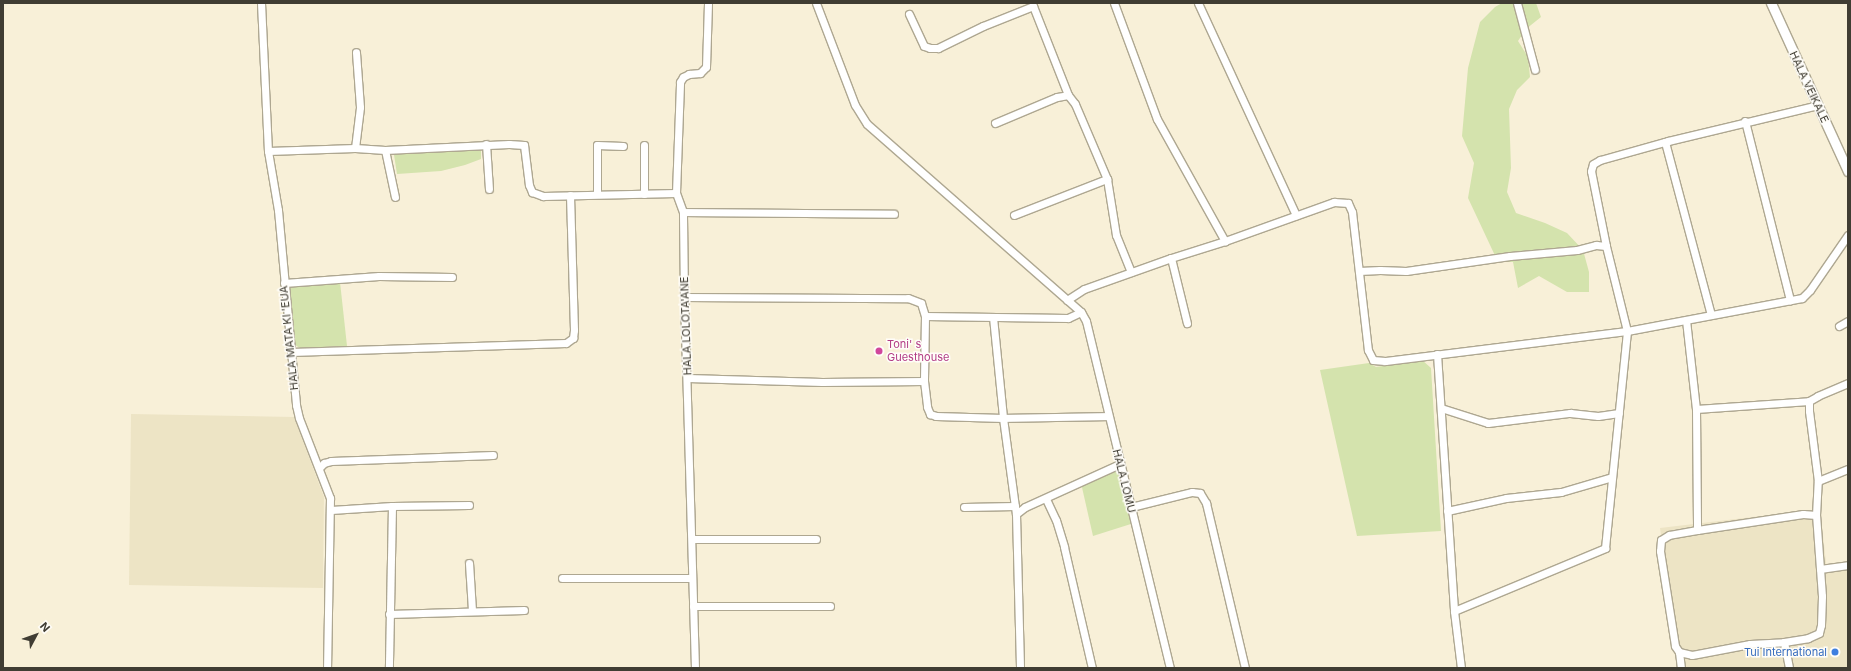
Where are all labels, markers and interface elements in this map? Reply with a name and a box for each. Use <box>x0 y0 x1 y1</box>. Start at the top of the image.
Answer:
street label: HALA VEIKALE <box>1787 49 1831 125</box>
street label: HALA LOLOTA'ANE <box>678 276 694 376</box>
street label: HALA MATA KI 'EUA <box>277 285 301 391</box>
place label: Toni' s Guesthouse <box>887 338 949 364</box>
marker: Toni' s Guesthouse <box>874 346 884 356</box>
street label: HALA LOMU <box>1110 448 1138 514</box>
north arrow <box>16 615 56 655</box>
text: N <box>37 619 53 635</box>
place label: Tui International <box>1744 645 1827 659</box>
marker: Tui International <box>1830 647 1840 657</box>

